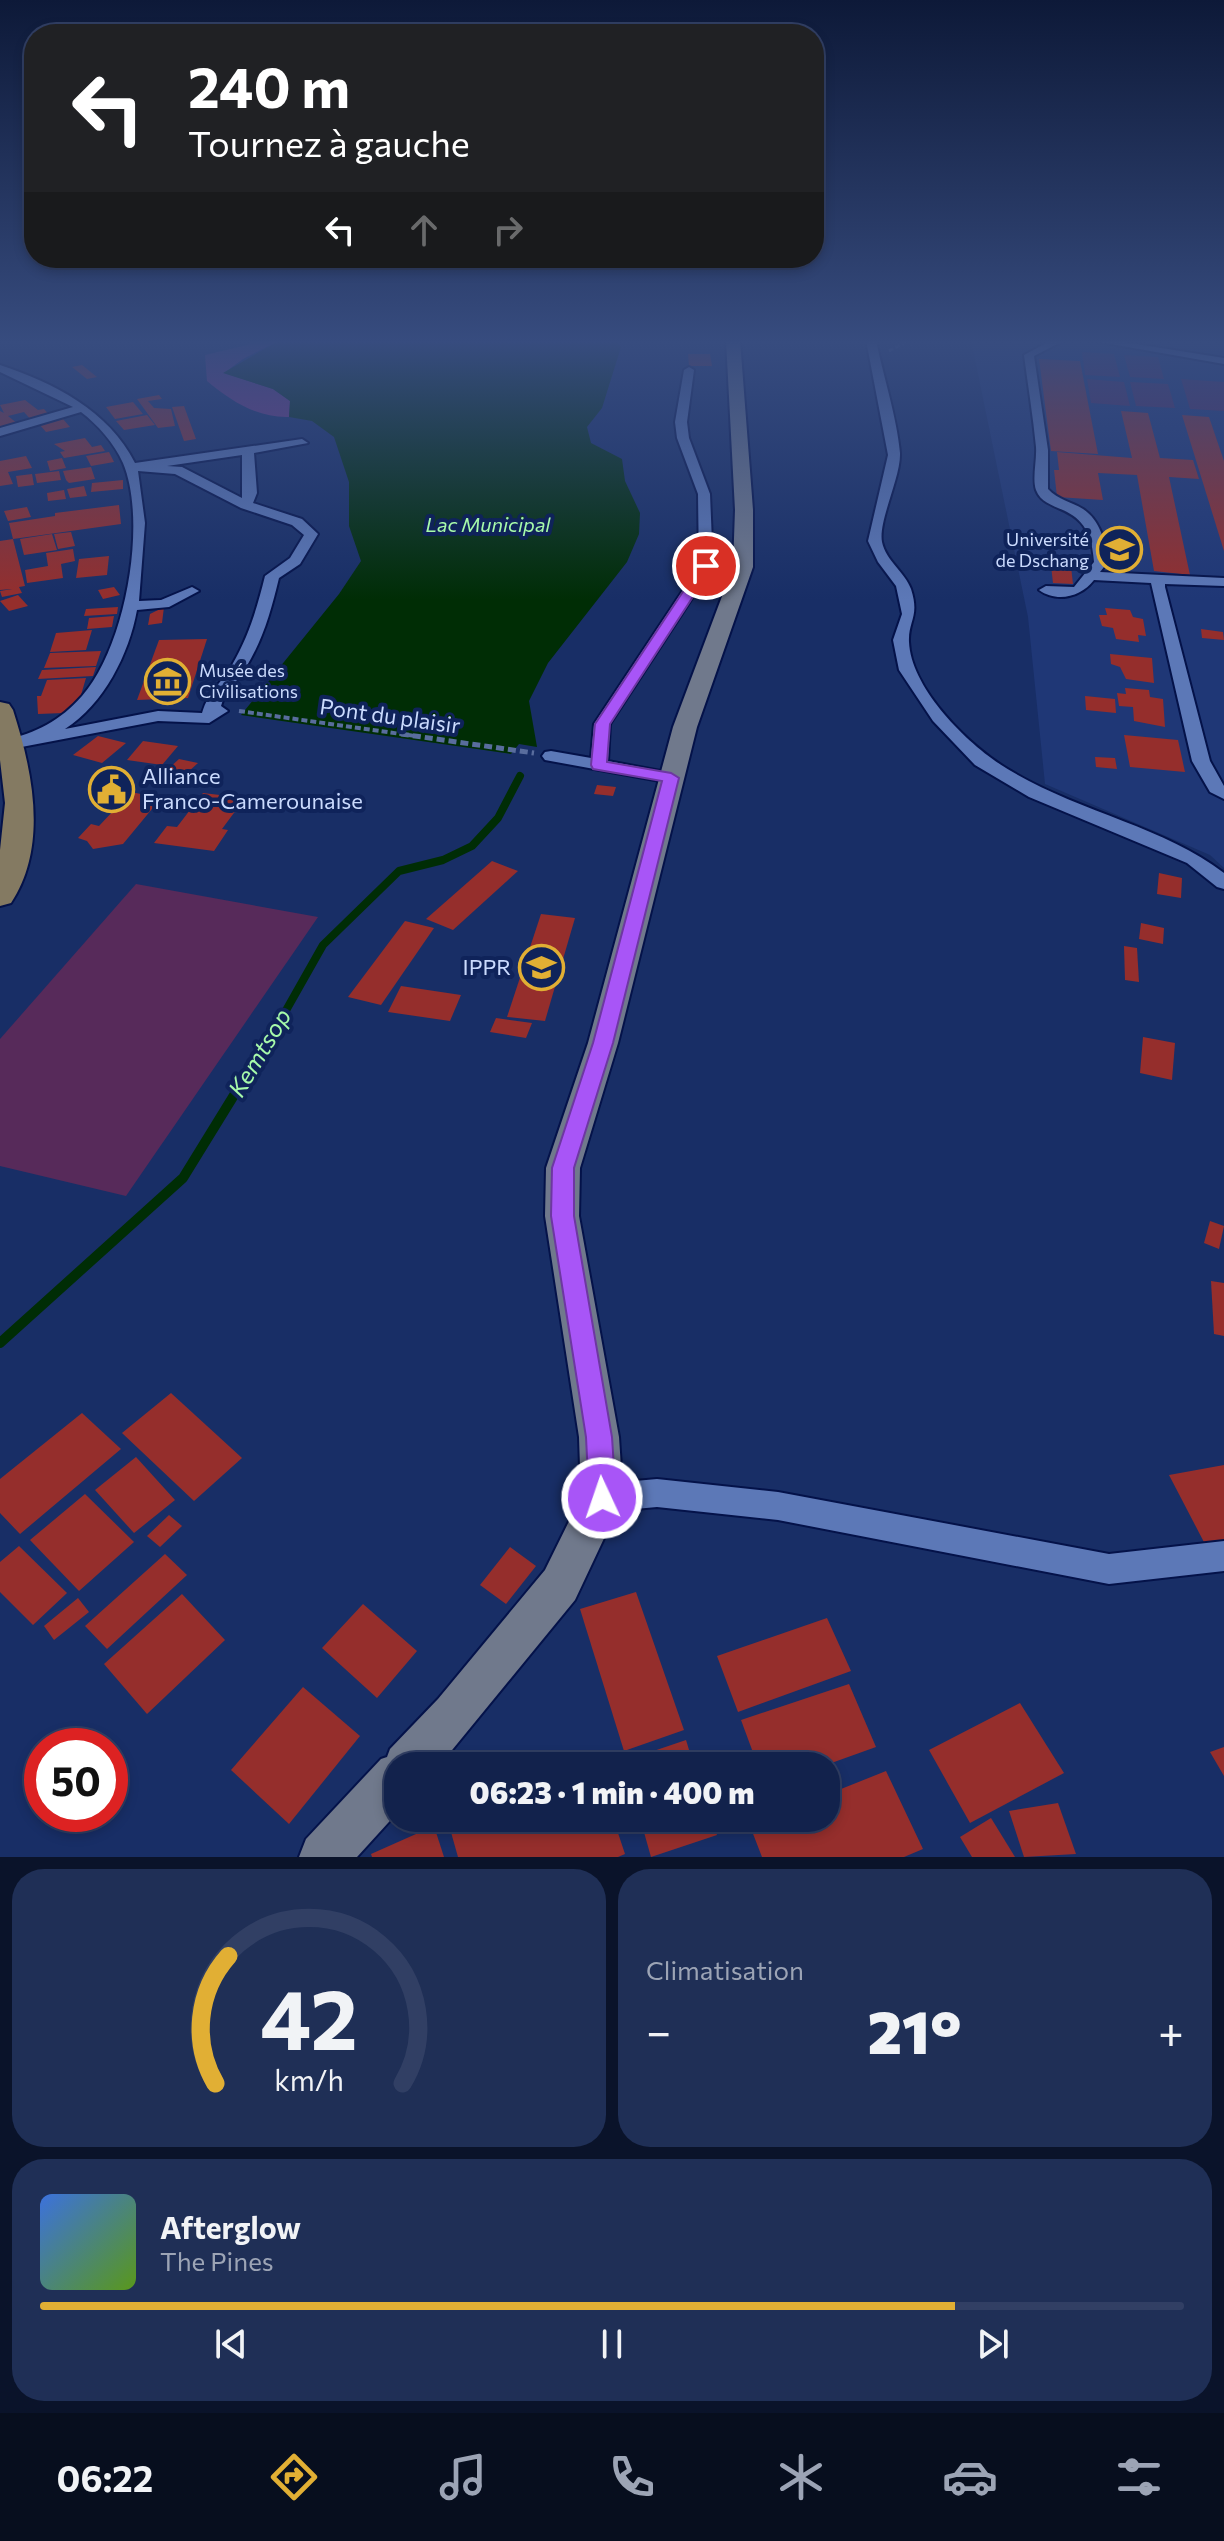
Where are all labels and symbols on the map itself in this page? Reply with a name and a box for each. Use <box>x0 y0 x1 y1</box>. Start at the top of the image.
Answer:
water label: Lac Municipal <box>426 512 551 536</box>
school or university icon: Université de Dschang <box>1096 526 1144 574</box>
place label: Université de Dschang <box>996 528 1089 571</box>
pin <box>672 532 740 600</box>
museum icon: Musée des Civilisations <box>144 657 192 705</box>
place label: Musée des Civilisations <box>199 659 298 702</box>
street label: Pont du plaisir <box>318 692 462 739</box>
place label: Alliance Franco-Camerounaise <box>142 762 363 814</box>
public building icon: Alliance Franco-Camerounaise <box>87 765 135 813</box>
school or university icon: IPPR <box>518 943 566 991</box>
place label: IPPR <box>463 953 511 980</box>
water label: Kemtsop <box>221 1003 296 1102</box>
position arrow <box>560 1456 644 1540</box>
speed limit sign: 50 <box>24 1728 128 1832</box>

